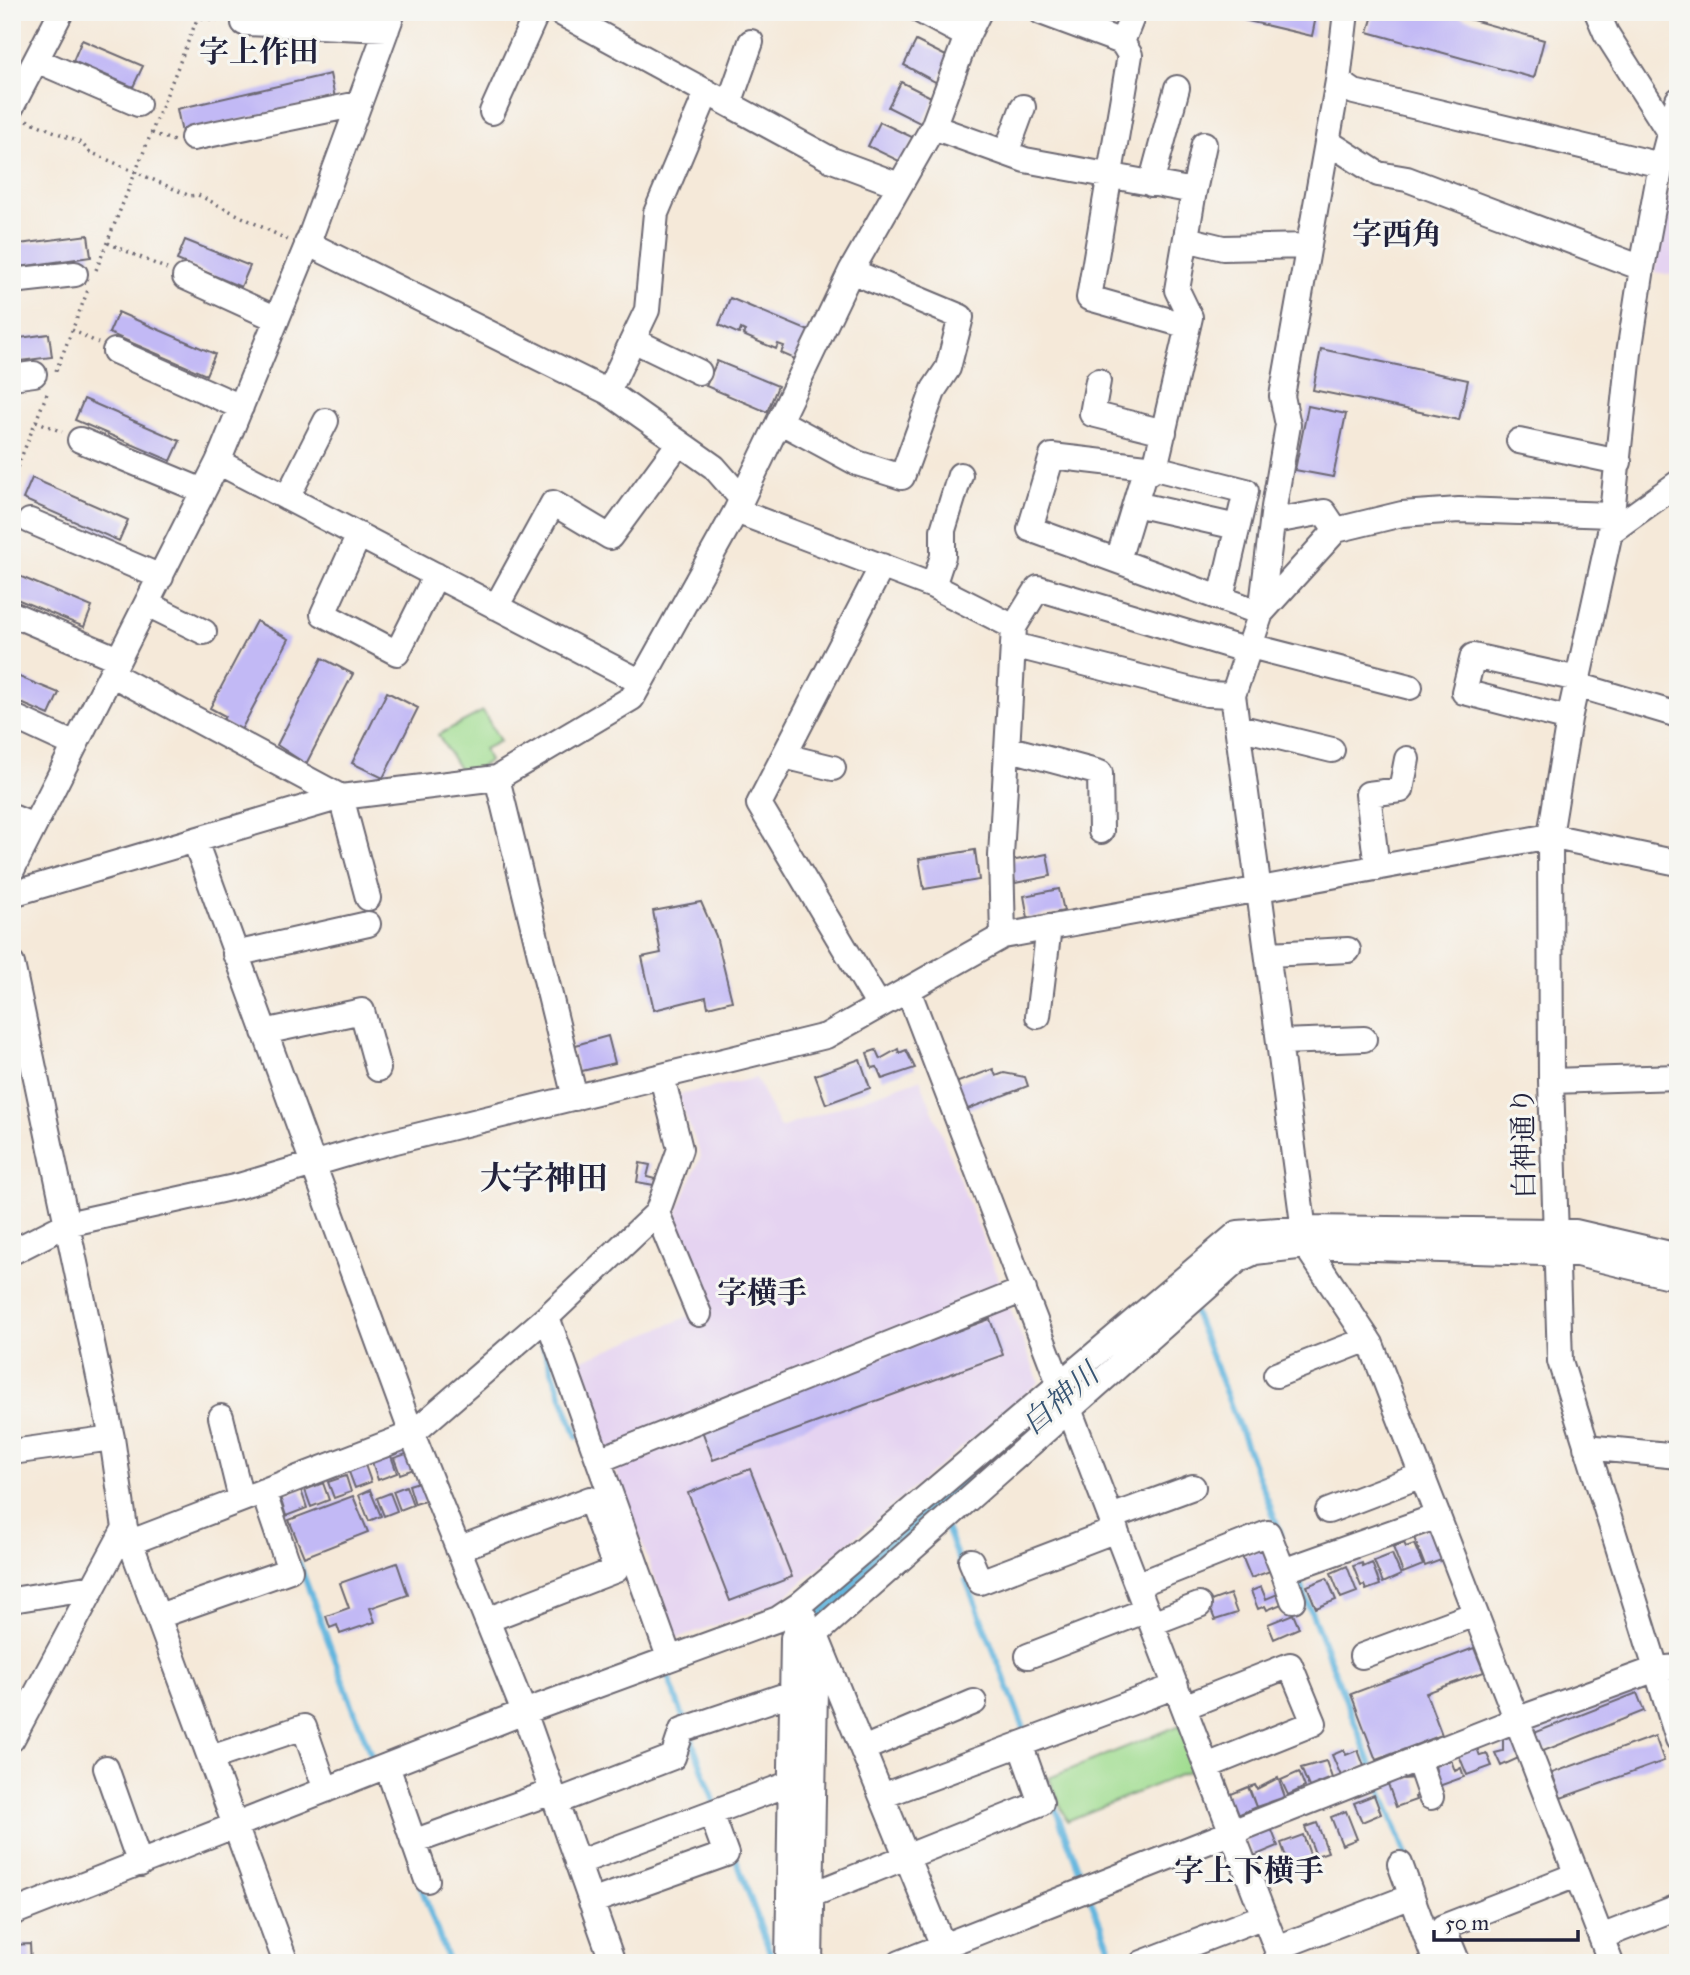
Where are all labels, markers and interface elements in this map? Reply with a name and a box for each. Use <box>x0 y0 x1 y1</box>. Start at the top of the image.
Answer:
district label: 字上作田 <box>199 34 319 70</box>
district label: 字西角 <box>1352 216 1442 252</box>
street label: 白神通り <box>1505 1087 1542 1199</box>
district label: 大字神田 <box>480 1159 608 1198</box>
district label: 字横手 <box>717 1275 807 1311</box>
water label: 白神川 <box>1014 1354 1108 1442</box>
district label: 字上下横手 <box>1174 1853 1324 1889</box>
scale bar <box>1434 1898 1578 1942</box>
text: 50 m <box>1445 1910 1490 1936</box>

